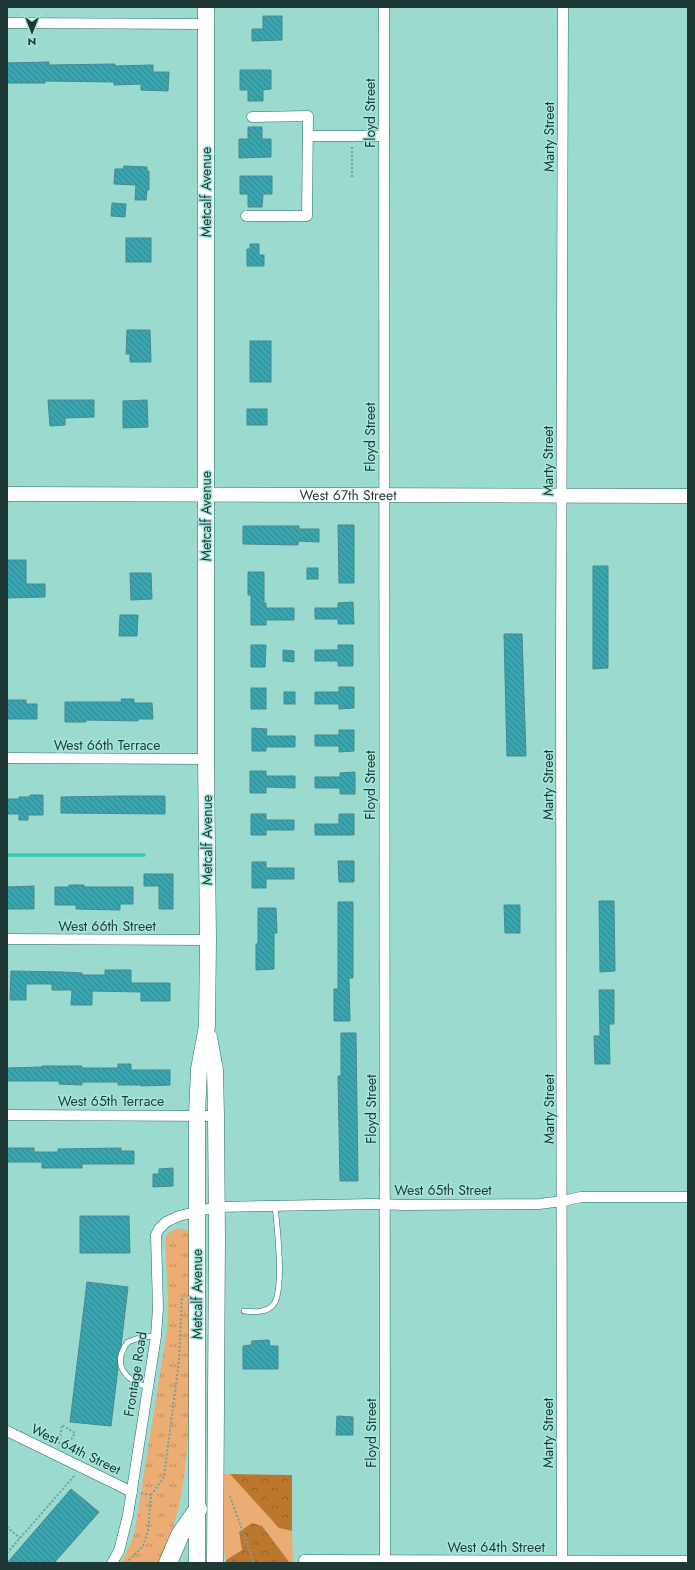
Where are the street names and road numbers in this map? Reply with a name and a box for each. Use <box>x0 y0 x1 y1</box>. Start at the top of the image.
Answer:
street label: Floyd Street <box>360 78 380 148</box>
street label: Marty Street <box>539 101 559 172</box>
street label: Metcalf Avenue <box>196 147 216 237</box>
street label: Floyd Street <box>360 402 380 472</box>
street label: Marty Street <box>538 425 558 496</box>
street label: Metcalf Avenue <box>196 471 216 561</box>
street label: West 67th Street <box>299 485 397 505</box>
street label: West 66th Terrace <box>54 735 160 755</box>
street label: Marty Street <box>538 749 558 820</box>
street label: Floyd Street <box>360 750 380 820</box>
street label: Metcalf Avenue <box>197 795 217 885</box>
street label: West 66th Street <box>58 916 156 936</box>
street label: Marty Street <box>539 1073 559 1144</box>
street label: Floyd Street <box>361 1074 381 1144</box>
street label: West 65th Terrace <box>58 1091 164 1111</box>
street label: West 65th Street <box>394 1180 492 1200</box>
street label: Metcalf Avenue <box>187 1249 207 1339</box>
street label: Frontage Road <box>118 1330 152 1418</box>
street label: Marty Street <box>538 1397 558 1468</box>
street label: Floyd Street <box>361 1398 381 1468</box>
street label: West 64th Street <box>28 1419 125 1480</box>
street label: West 64th Street <box>447 1537 545 1557</box>

